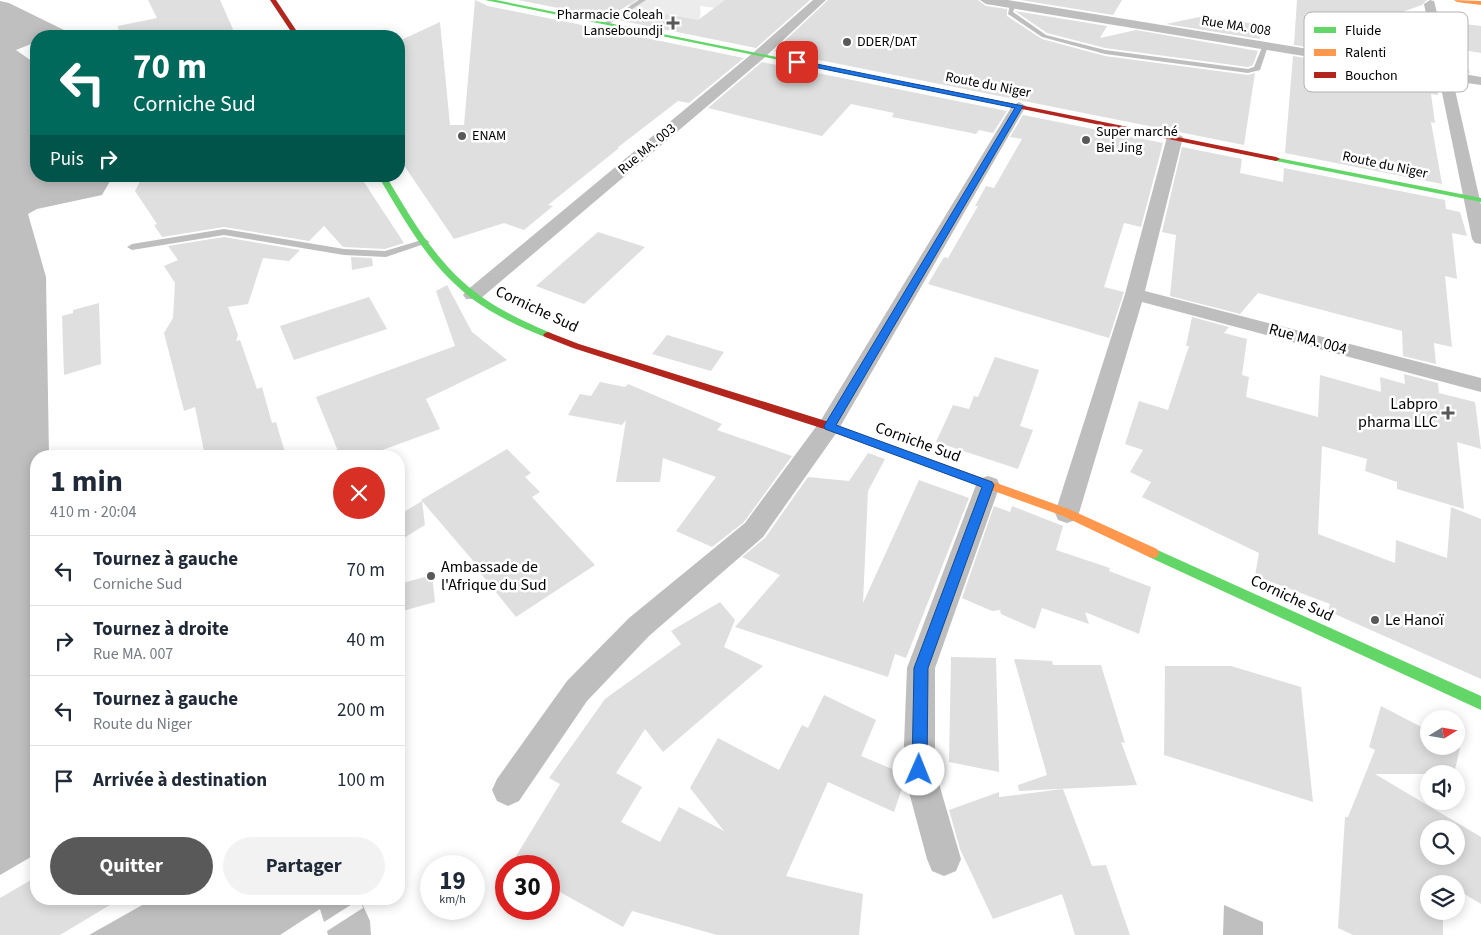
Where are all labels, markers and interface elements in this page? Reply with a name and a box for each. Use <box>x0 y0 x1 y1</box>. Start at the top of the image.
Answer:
place label: Pharmacie Coleah Lanseboundji <box>557 5 663 41</box>
street label: Rue MA. 008 <box>1200 11 1272 41</box>
legend <box>1304 12 1468 92</box>
marker: Pharmacie Coleah Lanseboundji <box>667 17 679 29</box>
text: Fluide <box>1345 21 1381 41</box>
place label: DDER/DAT <box>857 32 918 52</box>
marker: DDER/DAT <box>841 36 853 48</box>
pin <box>776 41 818 83</box>
text: 70 m <box>133 42 207 92</box>
text: Ralenti <box>1345 43 1386 63</box>
icon: arrive <box>783 48 811 76</box>
icon: left <box>50 50 115 115</box>
text: Bouchon <box>1345 66 1398 86</box>
street label: Route du Niger <box>944 67 1033 103</box>
text: Corniche Sud <box>133 88 256 120</box>
street label: Rue MA. 003 <box>614 119 680 179</box>
place label: Super marché Bei Jing <box>1096 122 1178 158</box>
place label: ENAM <box>472 126 506 146</box>
marker: ENAM <box>456 130 468 142</box>
marker: Super marché Bei Jing <box>1080 134 1092 146</box>
icon: right <box>94 145 122 173</box>
text: Puis <box>50 146 84 173</box>
street label: Route du Niger <box>1341 146 1430 184</box>
street label: Corniche Sud <box>492 280 582 338</box>
street label: Rue MA. 004 <box>1266 318 1350 360</box>
place label: Labpro pharma LLC <box>1358 393 1438 433</box>
marker: Labpro pharma LLC <box>1442 407 1454 419</box>
street label: Corniche Sud <box>872 416 964 468</box>
text: 1 min <box>50 460 123 503</box>
button: close <box>333 467 385 519</box>
text: 410 m · 20:04 <box>50 501 137 523</box>
text: Tournez à gauche <box>93 546 238 573</box>
place label: Ambassade de l'Afrique du Sud <box>441 556 547 596</box>
icon: left <box>50 557 78 585</box>
text: 70 m <box>347 557 385 584</box>
street label: Corniche Sud <box>1247 569 1337 627</box>
marker: Ambassade de l'Afrique du Sud <box>425 570 437 582</box>
text: Corniche Sud <box>93 573 182 595</box>
place label: Le Hanoï <box>1385 609 1445 631</box>
marker: Le Hanoï <box>1369 614 1381 626</box>
text: Tournez à droite <box>93 616 229 643</box>
icon: right <box>50 627 78 655</box>
text: 40 m <box>347 627 385 654</box>
text: Rue MA. 007 <box>93 643 173 665</box>
text: Tournez à gauche <box>93 686 238 713</box>
icon: left <box>50 697 78 725</box>
text: 200 m <box>337 697 385 724</box>
north arrow <box>1420 710 1465 755</box>
map controls <box>1420 710 1465 920</box>
text: Route du Niger <box>93 713 192 735</box>
position arrow <box>892 743 944 795</box>
button: sound <box>1420 765 1465 810</box>
icon: arrive <box>50 767 78 795</box>
text: Arrivée à destination <box>93 767 267 794</box>
text: 100 m <box>337 767 385 794</box>
button: search <box>1420 820 1465 865</box>
button: Quitter <box>50 837 213 895</box>
button: Partager <box>223 837 385 895</box>
speed limit sign: 30 <box>495 855 560 920</box>
text: 19 <box>439 863 466 899</box>
button: layers <box>1420 875 1465 920</box>
text: km/h <box>439 891 466 908</box>

